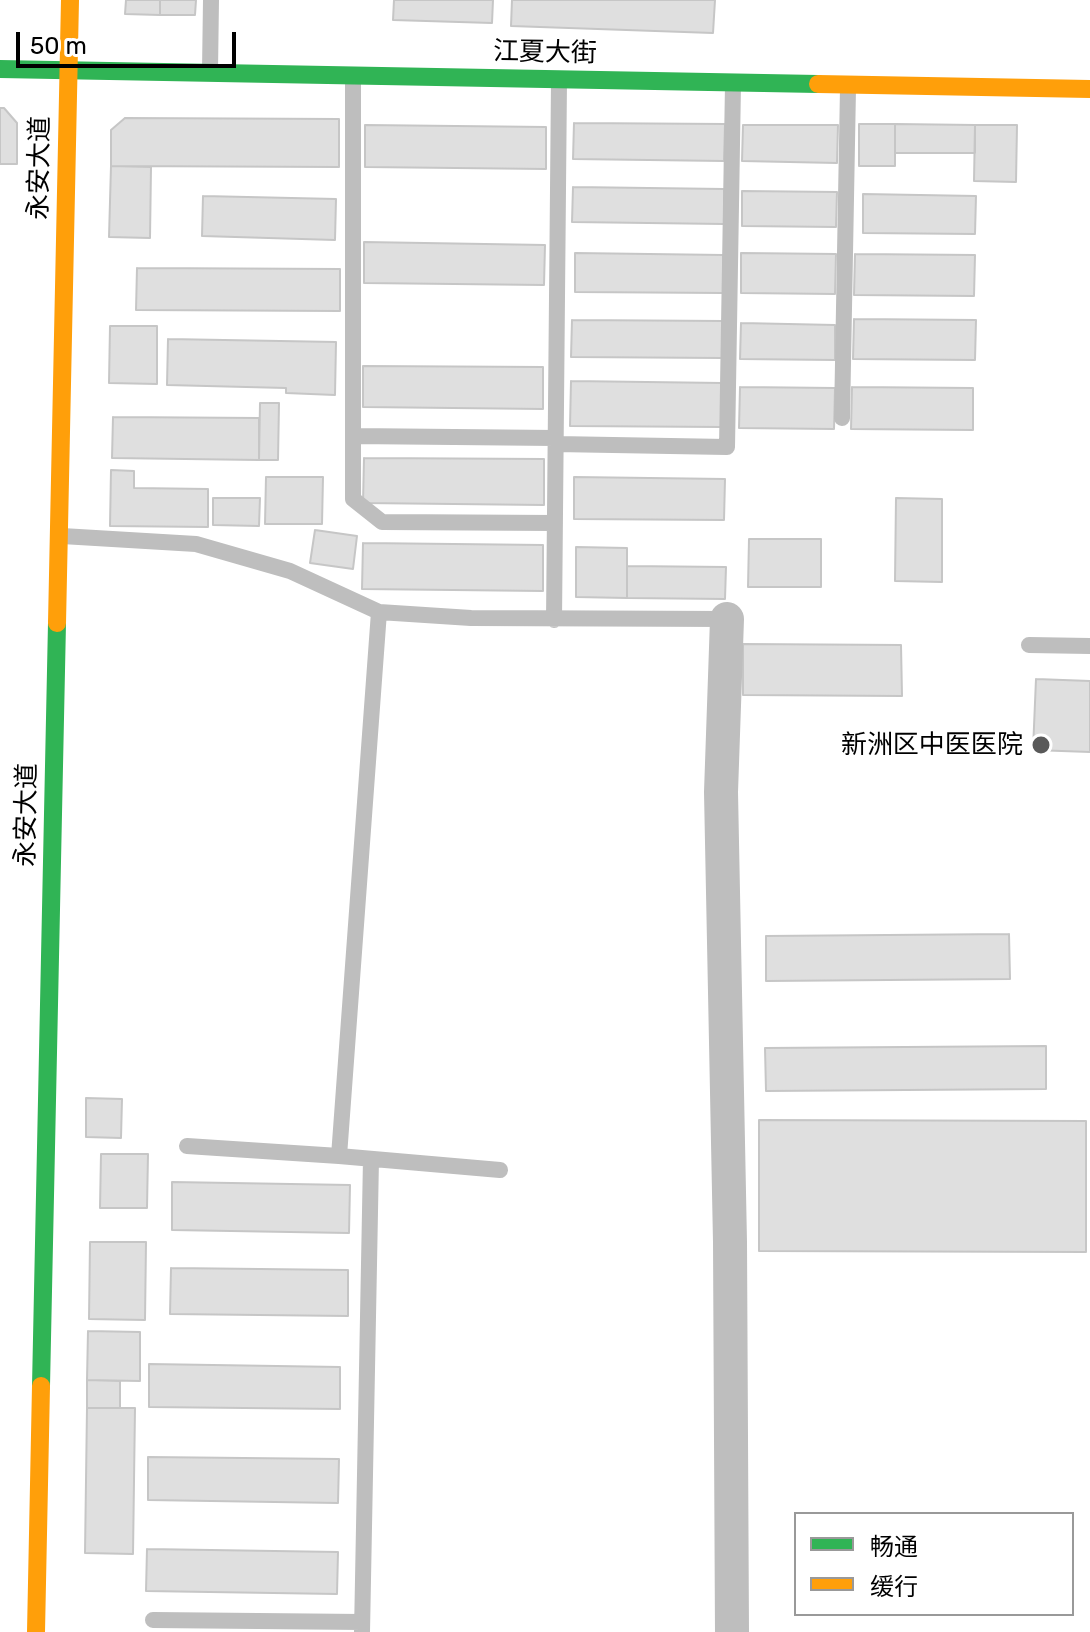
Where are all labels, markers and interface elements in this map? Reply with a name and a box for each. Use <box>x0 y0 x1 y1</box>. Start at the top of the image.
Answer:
scale bar <box>20 16 240 66</box>
text: 50 m <box>30 32 87 60</box>
street label: 江夏大街 <box>493 36 597 70</box>
street label: 永安大道 <box>23 116 57 220</box>
place label: 新洲区中医医院 <box>841 729 1023 761</box>
marker: 新洲区中医医院 <box>1030 734 1052 756</box>
street label: 永安大道 <box>10 763 44 867</box>
legend <box>794 1512 1074 1616</box>
text: 畅通 <box>870 1533 918 1561</box>
text: 缓行 <box>870 1573 918 1601</box>

